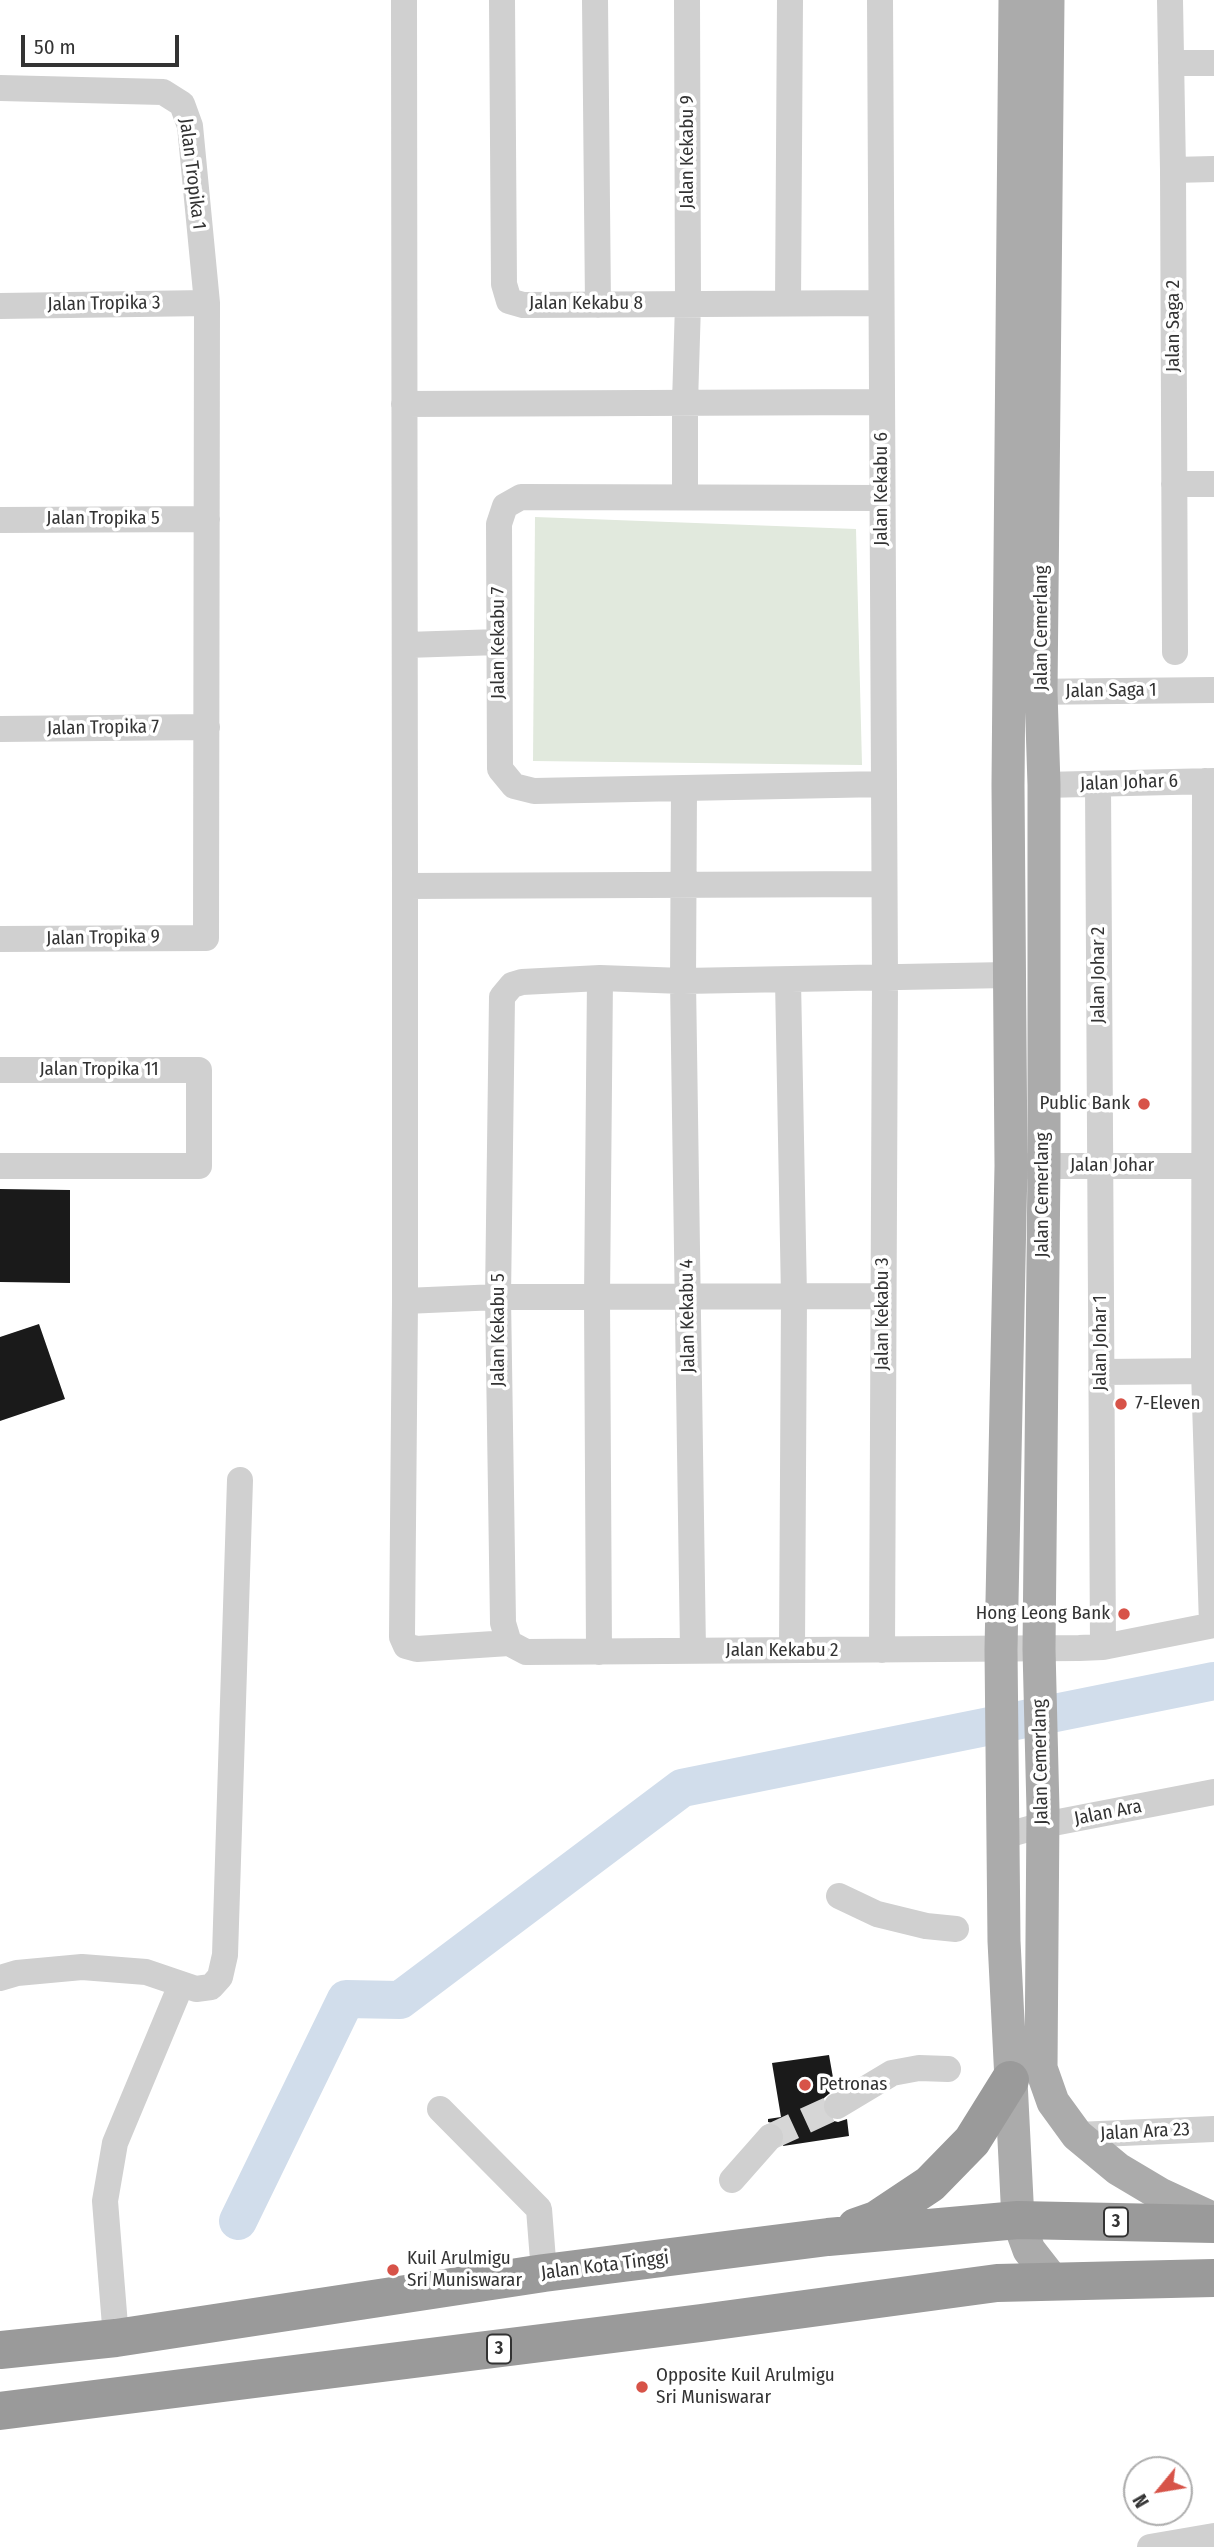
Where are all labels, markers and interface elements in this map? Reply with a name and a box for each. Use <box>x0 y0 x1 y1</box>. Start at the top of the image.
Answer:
scale bar <box>24 21 182 65</box>
text: 50 m <box>34 34 76 60</box>
street label: Jalan Kekabu 9 <box>677 95 699 209</box>
street label: Jalan Tropika 1 <box>174 117 210 231</box>
street label: Jalan Saga 2 <box>1163 280 1185 372</box>
street label: Jalan Tropika 3 <box>47 292 161 316</box>
street label: Jalan Kekabu 8 <box>529 293 643 315</box>
street label: Jalan Kekabu 6 <box>871 432 893 546</box>
street label: Jalan Tropika 5 <box>46 508 160 530</box>
street label: Jalan Cemerlang <box>1031 565 1053 691</box>
street label: Jalan Kekabu 7 <box>488 587 510 699</box>
street label: Jalan Saga 1 <box>1065 679 1157 703</box>
street label: Jalan Tropika 7 <box>47 716 159 740</box>
street label: Jalan Johar 6 <box>1080 770 1178 796</box>
street label: Jalan Tropika 9 <box>46 926 160 950</box>
street label: Jalan Johar 2 <box>1088 927 1110 1023</box>
street label: Jalan Tropika 11 <box>39 1059 159 1081</box>
place label: Public Bank <box>1040 1093 1130 1115</box>
marker: Public Bank <box>1136 1096 1152 1112</box>
street label: Jalan Cemerlang <box>1032 1132 1054 1258</box>
street label: Jalan Johar <box>1070 1155 1154 1177</box>
street label: Jalan Kekabu 3 <box>872 1257 894 1371</box>
street label: Jalan Kekabu 4 <box>676 1259 700 1373</box>
street label: Jalan Kekabu 5 <box>488 1273 510 1387</box>
street label: Jalan Johar 1 <box>1090 1295 1112 1391</box>
place label: 7-Eleven <box>1135 1393 1200 1415</box>
marker: 7-Eleven <box>1113 1396 1129 1412</box>
place label: Hong Leong Bank <box>976 1603 1110 1625</box>
marker: Hong Leong Bank <box>1116 1606 1132 1622</box>
street label: Jalan Kekabu 2 <box>726 1640 838 1662</box>
street label: Jalan Cemerlang <box>1029 1699 1053 1825</box>
street label: Jalan Ara <box>1072 1795 1144 1831</box>
place label: Petronas <box>819 2074 887 2096</box>
marker: Petronas <box>797 2077 813 2093</box>
street label: Jalan Ara 23 <box>1100 2118 1190 2146</box>
road number: 3 <box>1104 2208 1128 2236</box>
street label: Jalan Kota Tinggi <box>540 2247 670 2285</box>
place label: Kuil Arulmigu Sri Muniswarar <box>407 2248 522 2292</box>
marker: Kuil Arulmigu Sri Muniswarar <box>385 2262 401 2278</box>
road number: 3 <box>487 2334 511 2364</box>
place label: Opposite Kuil Arulmigu Sri Muniswarar <box>656 2365 835 2409</box>
marker: Opposite Kuil Arulmigu Sri Muniswarar <box>634 2379 650 2395</box>
north arrow <box>1123 2456 1193 2526</box>
text: N <box>1128 2490 1154 2511</box>

